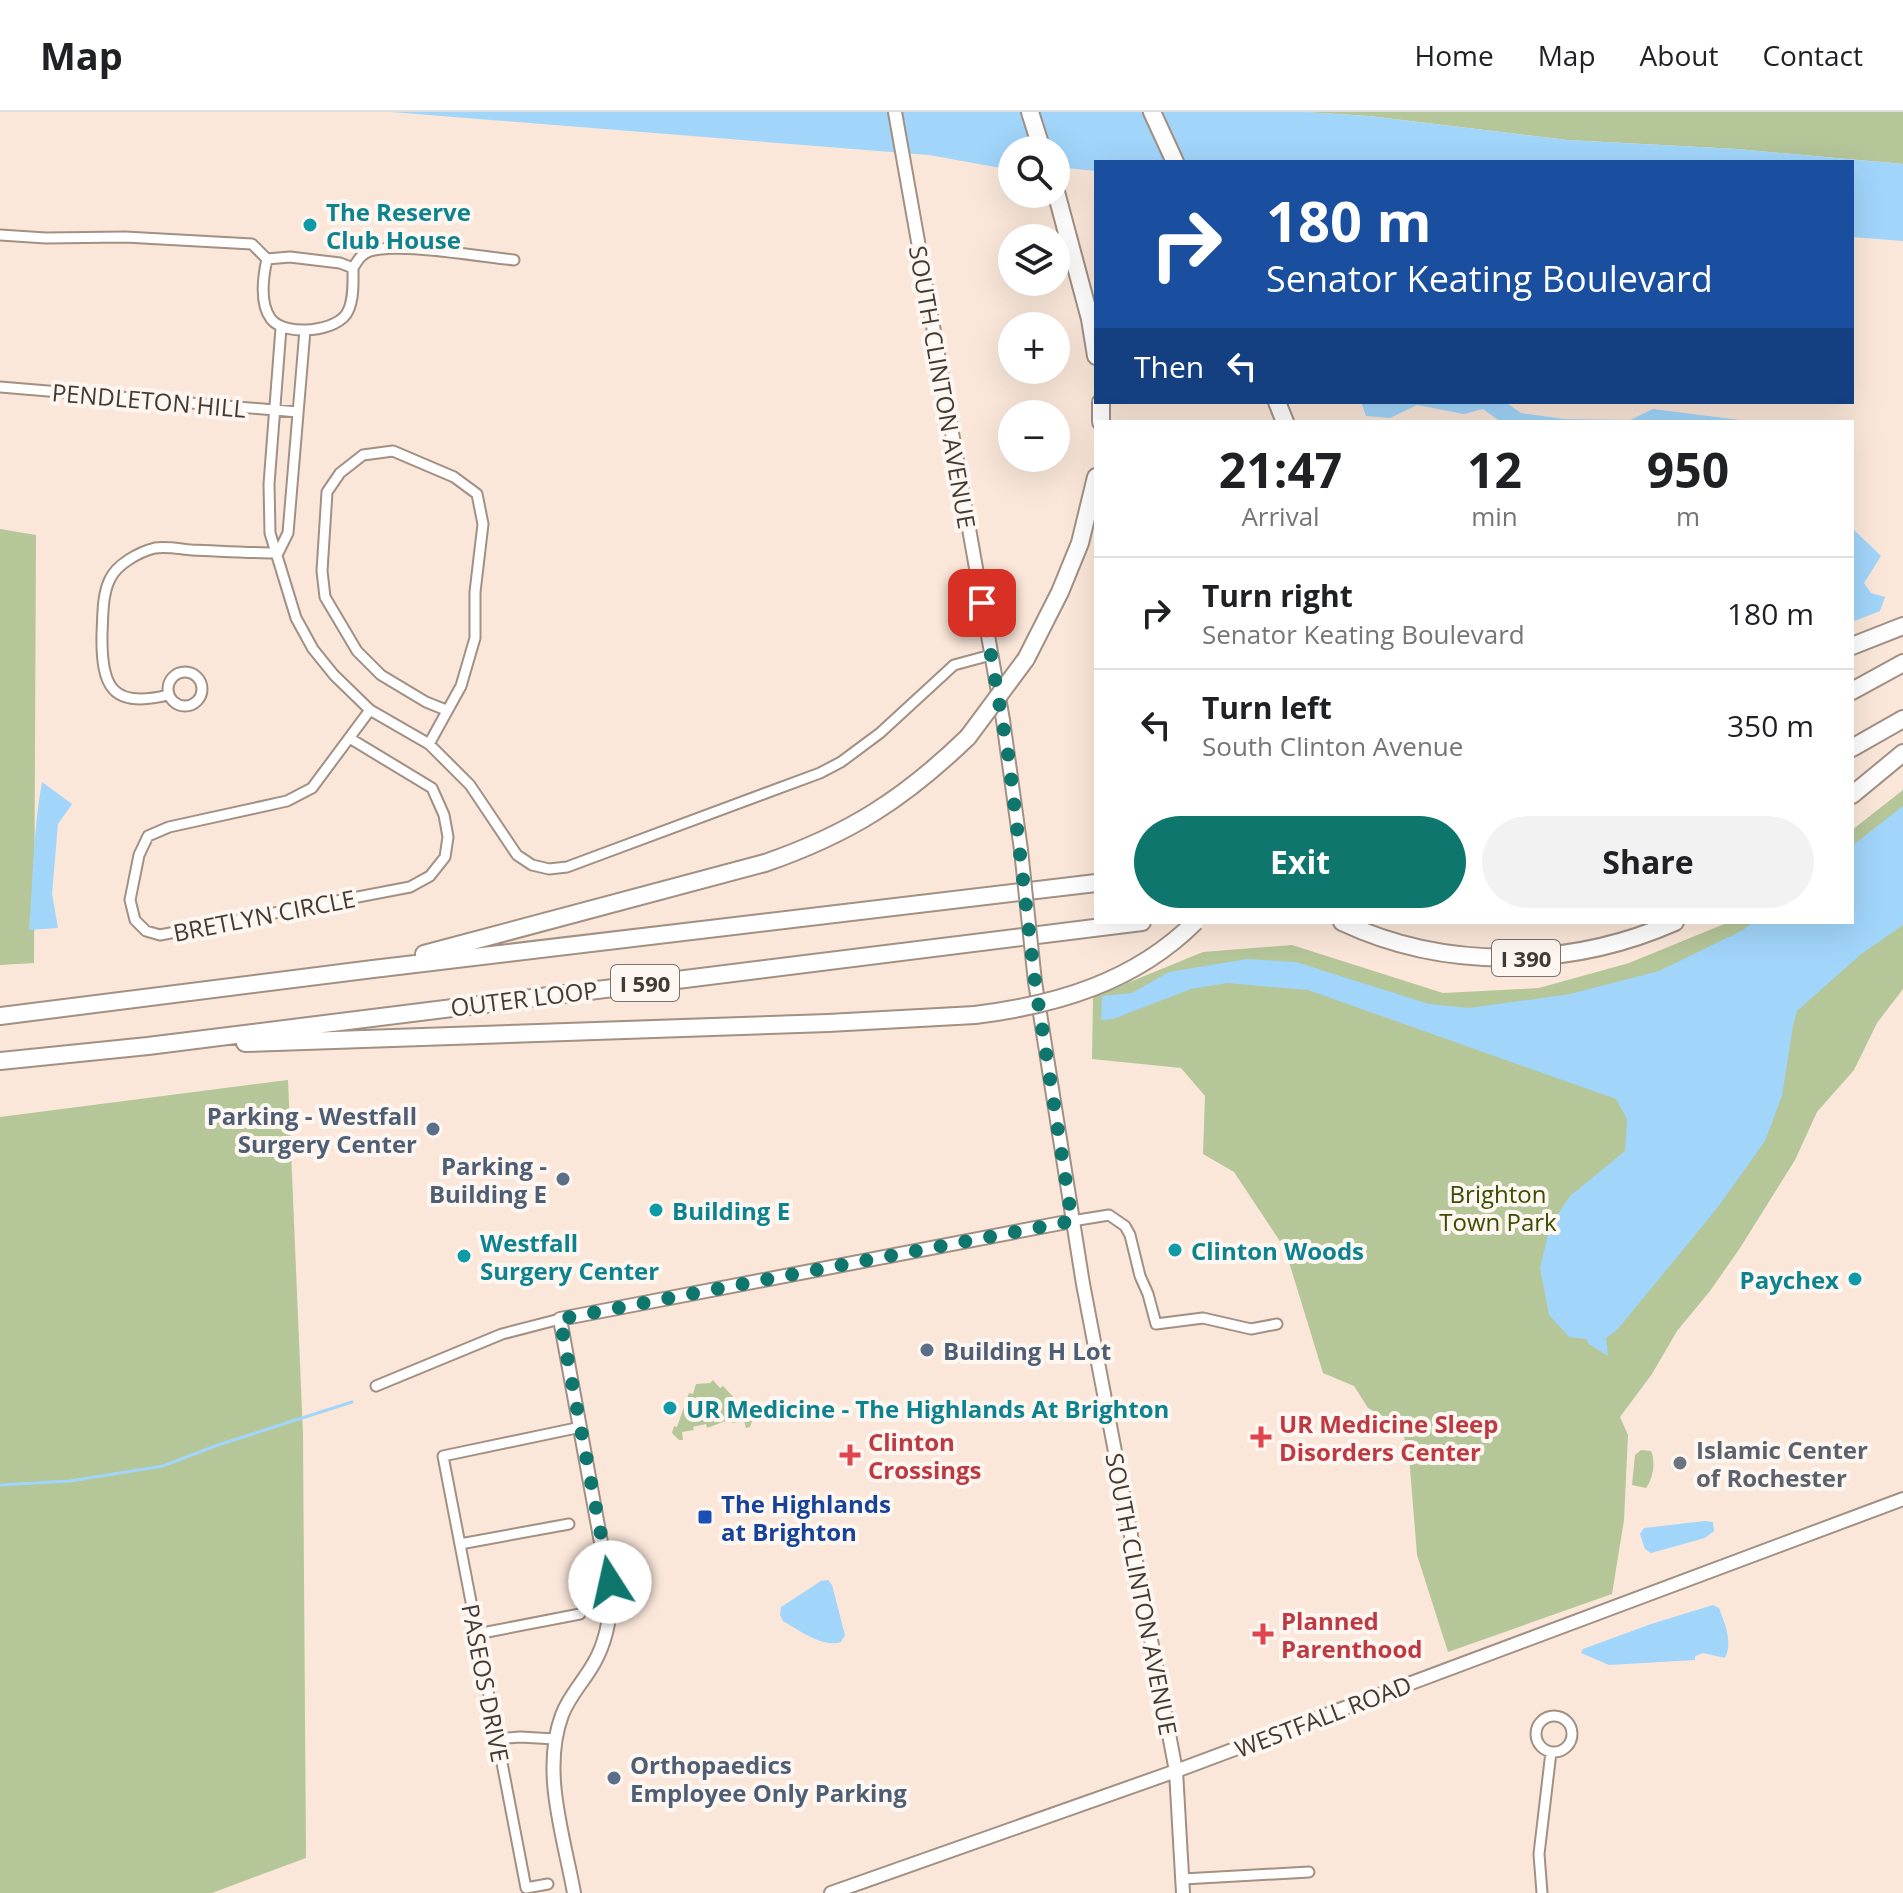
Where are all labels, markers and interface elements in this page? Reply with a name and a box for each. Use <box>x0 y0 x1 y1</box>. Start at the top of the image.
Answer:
text: Map <box>40 29 123 81</box>
text: Home <box>1415 36 1494 74</box>
text: Map <box>1538 36 1596 74</box>
text: About <box>1640 36 1718 74</box>
text: Contact <box>1762 36 1863 74</box>
map controls <box>998 136 1070 472</box>
button: search <box>998 136 1070 208</box>
text: 180 m <box>1266 182 1432 258</box>
icon: right <box>1134 192 1238 296</box>
place label: The Reserve Club House <box>326 195 471 256</box>
marker: The Reserve Club House <box>301 216 319 234</box>
button: layers <box>998 224 1070 296</box>
street label: SOUTH CLINTON AVENUE <box>902 243 984 531</box>
text: Senator Keating Boulevard <box>1266 254 1713 303</box>
button: + <box>998 312 1070 384</box>
icon: left <box>1220 344 1264 388</box>
text: Then <box>1134 346 1204 387</box>
street label: PENDLETON HILL <box>51 375 247 425</box>
button: − <box>998 400 1070 472</box>
text: 21:47 <box>1219 437 1342 502</box>
text: 12 <box>1467 437 1522 502</box>
text: 950 <box>1647 437 1729 502</box>
text: Arrival <box>1241 498 1320 534</box>
text: min <box>1471 498 1518 534</box>
text: m <box>1676 498 1700 534</box>
pin <box>948 569 1016 637</box>
text: Turn right <box>1202 575 1353 616</box>
icon: arrive <box>960 581 1004 625</box>
icon: right <box>1134 591 1178 635</box>
text: 180 m <box>1727 593 1814 634</box>
text: Senator Keating Boulevard <box>1202 616 1525 652</box>
text: Turn left <box>1202 687 1332 728</box>
icon: left <box>1134 703 1178 747</box>
text: 350 m <box>1727 705 1814 746</box>
text: South Clinton Avenue <box>1202 728 1463 764</box>
button: Exit <box>1134 816 1466 908</box>
button: Share <box>1482 816 1814 908</box>
street label: BRETLYN CIRCLE <box>170 881 358 949</box>
road number: I 390 <box>1492 940 1560 976</box>
road number: I 590 <box>611 965 679 1001</box>
street label: OUTER LOOP <box>449 973 599 1023</box>
place label: Parking - Westfall Surgery Center <box>207 1099 417 1160</box>
marker: Parking - Westfall Surgery Center <box>424 1120 442 1138</box>
place label: Parking - Building E <box>429 1149 547 1210</box>
marker: Parking - Building E <box>554 1170 572 1188</box>
park label: Brighton Town Park <box>1439 1177 1557 1238</box>
place label: Building E <box>672 1194 790 1227</box>
marker: Building E <box>647 1201 665 1219</box>
place label: Westfall Surgery Center <box>480 1226 659 1287</box>
place label: Clinton Woods <box>1191 1234 1364 1267</box>
marker: Clinton Woods <box>1166 1241 1184 1259</box>
marker: Westfall Surgery Center <box>455 1247 473 1265</box>
place label: Paychex <box>1740 1263 1839 1296</box>
marker: Paychex <box>1846 1270 1864 1288</box>
place label: Building H Lot <box>943 1334 1111 1367</box>
marker: Building H Lot <box>918 1341 936 1359</box>
place label: UR Medicine - The Highlands At Brighton <box>686 1392 1169 1425</box>
marker: UR Medicine - The Highlands At Brighton <box>661 1399 679 1417</box>
place label: UR Medicine Sleep Disorders Center <box>1279 1407 1498 1468</box>
place label: Clinton Crossings <box>868 1425 982 1486</box>
marker: UR Medicine Sleep Disorders Center <box>1250 1426 1272 1448</box>
place label: Islamic Center of Rochester <box>1696 1433 1868 1494</box>
marker: Clinton Crossings <box>839 1444 861 1466</box>
street label: SOUTH CLINTON AVENUE <box>1098 1450 1186 1738</box>
marker: Islamic Center of Rochester <box>1671 1454 1689 1472</box>
place label: The Highlands at Brighton <box>721 1487 891 1548</box>
marker: The Highlands at Brighton <box>696 1508 714 1526</box>
position arrow <box>568 1540 652 1624</box>
street label: PASEOS DRIVE <box>454 1601 518 1765</box>
place label: Planned Parenthood <box>1281 1604 1423 1665</box>
marker: Planned Parenthood <box>1252 1623 1274 1645</box>
street label: WESTFALL ROAD <box>1230 1667 1416 1765</box>
place label: Orthopaedics Employee Only Parking <box>630 1748 907 1809</box>
marker: Orthopaedics Employee Only Parking <box>605 1769 623 1787</box>

